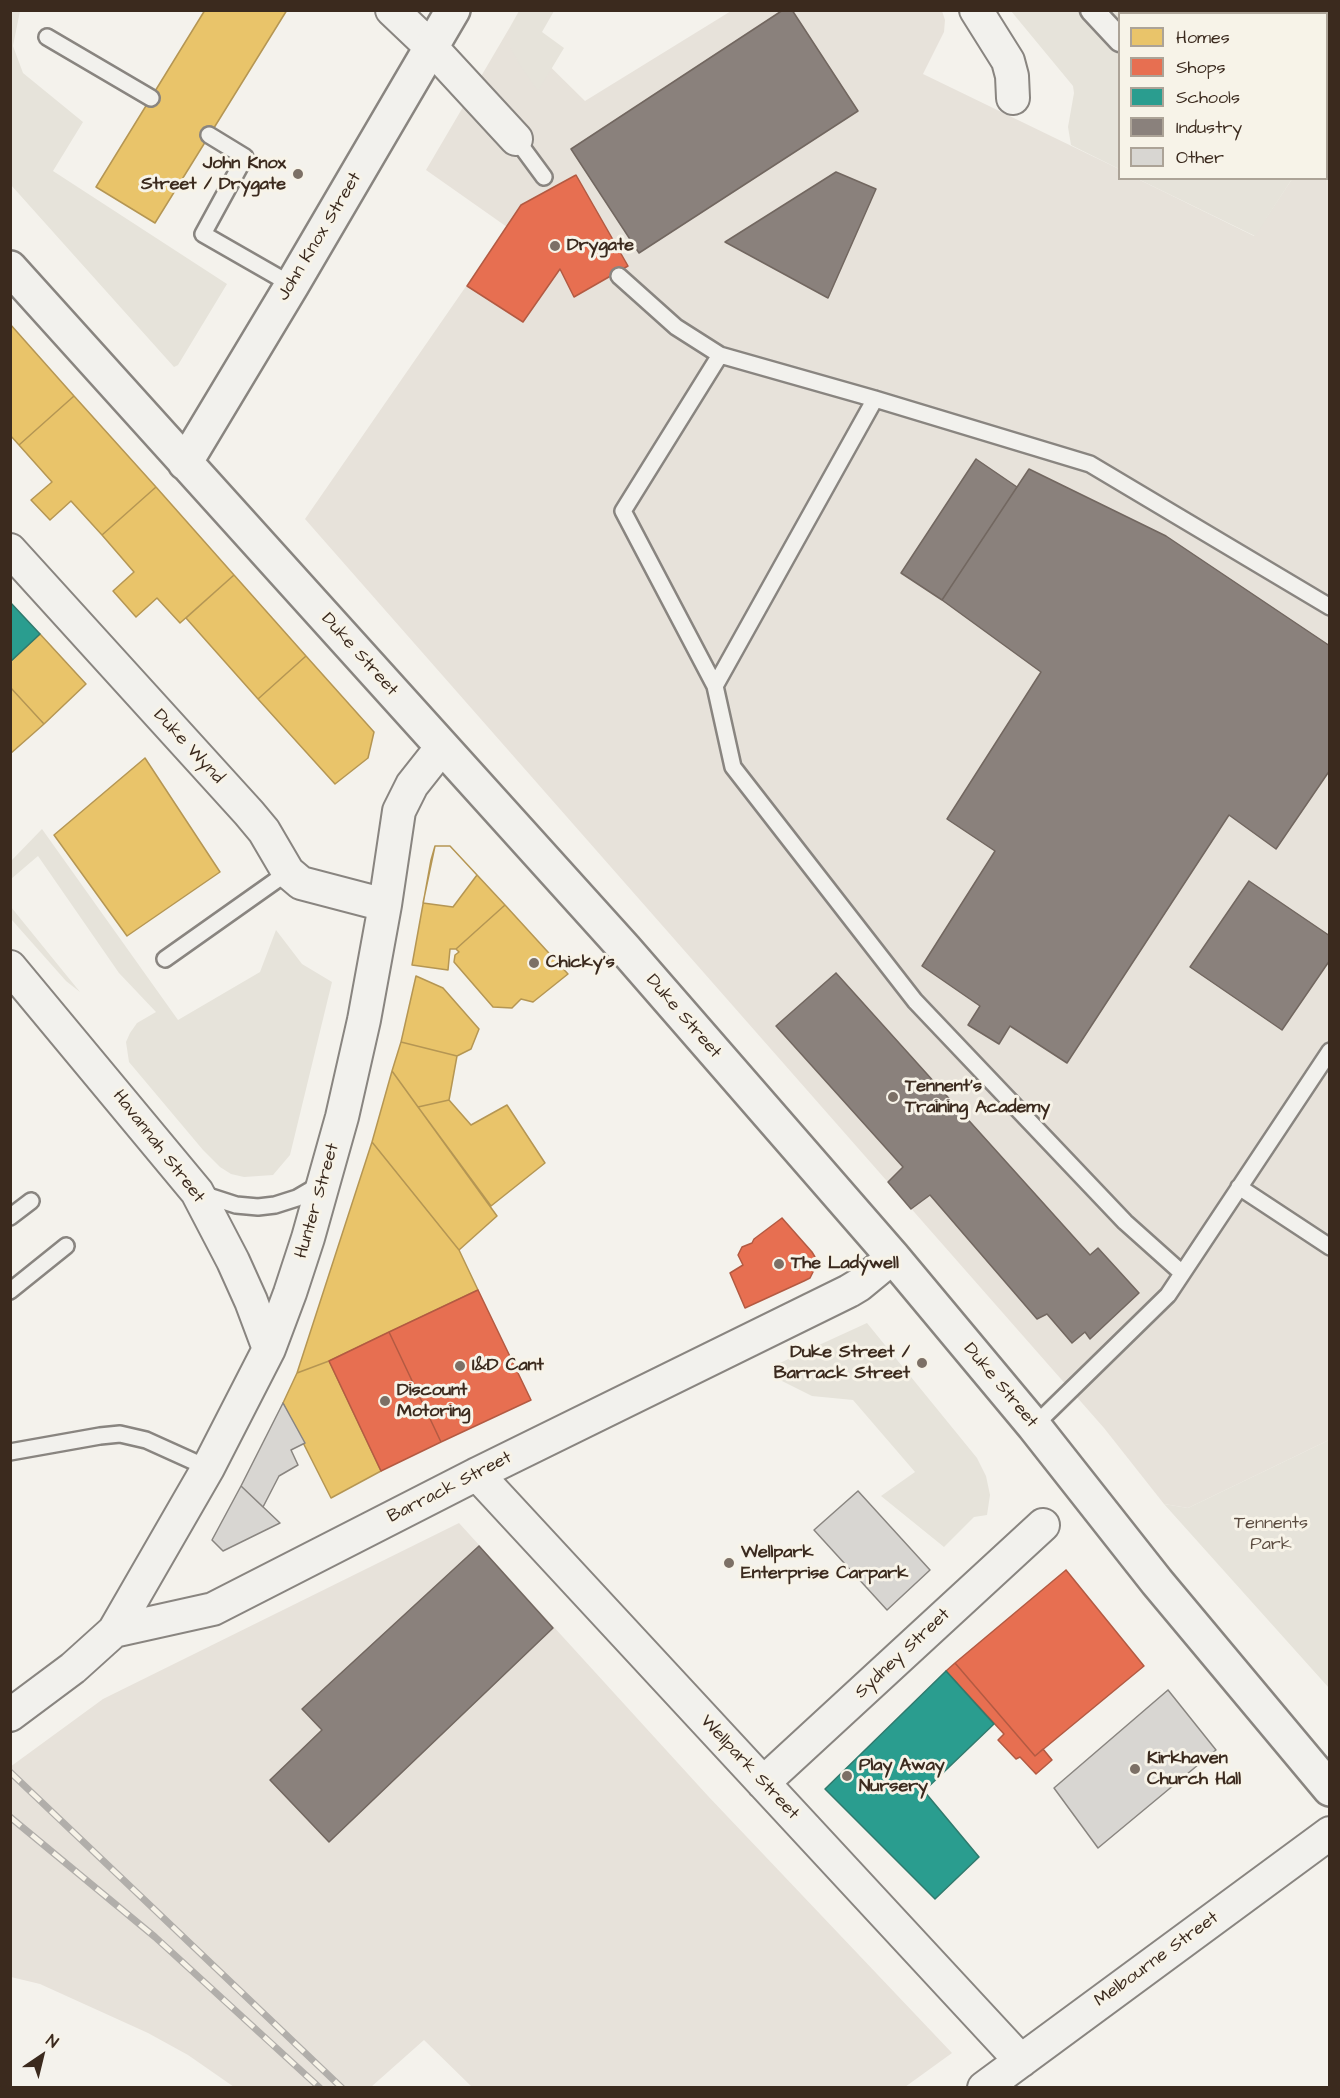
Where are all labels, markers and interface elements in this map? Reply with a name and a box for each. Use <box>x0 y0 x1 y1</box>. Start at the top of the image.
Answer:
legend <box>1118 12 1328 180</box>
text: Homes <box>1176 25 1230 50</box>
text: Shops <box>1176 55 1226 80</box>
text: Schools <box>1176 85 1240 110</box>
text: Industry <box>1176 115 1242 140</box>
text: Other <box>1176 145 1224 170</box>
place label: John Knox Street / Drygate <box>141 153 286 195</box>
marker: John Knox Street / Drygate <box>291 167 305 181</box>
street label: John Knox Street <box>273 169 367 305</box>
place label: Drygate <box>567 235 634 257</box>
marker: Drygate <box>548 239 562 253</box>
street label: Duke Street <box>316 609 402 701</box>
street label: Duke Wynd <box>148 705 228 789</box>
place label: Chicky's <box>546 952 615 974</box>
marker: Chicky's <box>527 956 541 970</box>
street label: Duke Street <box>641 971 725 1063</box>
place label: Tennent's Training Academy <box>905 1076 1050 1118</box>
street label: Havannah Street <box>107 1086 209 1208</box>
marker: Tennent's Training Academy <box>886 1090 900 1104</box>
street label: Hunter Street <box>291 1141 345 1261</box>
place label: The Ladywell <box>791 1253 899 1275</box>
marker: The Ladywell <box>772 1257 786 1271</box>
street label: Duke Street <box>958 1339 1042 1433</box>
place label: Duke Street / Barrack Street <box>774 1342 910 1384</box>
place label: I&D Cant <box>472 1355 544 1377</box>
marker: Duke Street / Barrack Street <box>915 1356 929 1370</box>
marker: I&D Cant <box>453 1359 467 1373</box>
place label: Discount Motoring <box>397 1380 470 1422</box>
marker: Discount Motoring <box>378 1394 392 1408</box>
street label: Barrack Street <box>384 1447 516 1529</box>
park label: Tennents Park <box>1234 1513 1308 1556</box>
place label: Wellpark Enterprise Carpark <box>741 1542 908 1584</box>
marker: Wellpark Enterprise Carpark <box>722 1556 736 1570</box>
street label: Sydney Street <box>851 1604 955 1704</box>
street label: Wellpark Street <box>695 1711 803 1825</box>
place label: Kirkhaven Church Hall <box>1147 1748 1241 1790</box>
place label: Play Away Nursery <box>859 1755 945 1798</box>
marker: Kirkhaven Church Hall <box>1128 1762 1142 1776</box>
marker: Play Away Nursery <box>840 1769 854 1783</box>
street label: Melbourne Street <box>1091 1908 1223 2012</box>
north arrow <box>12 2026 72 2086</box>
text: N <box>42 2029 63 2053</box>

